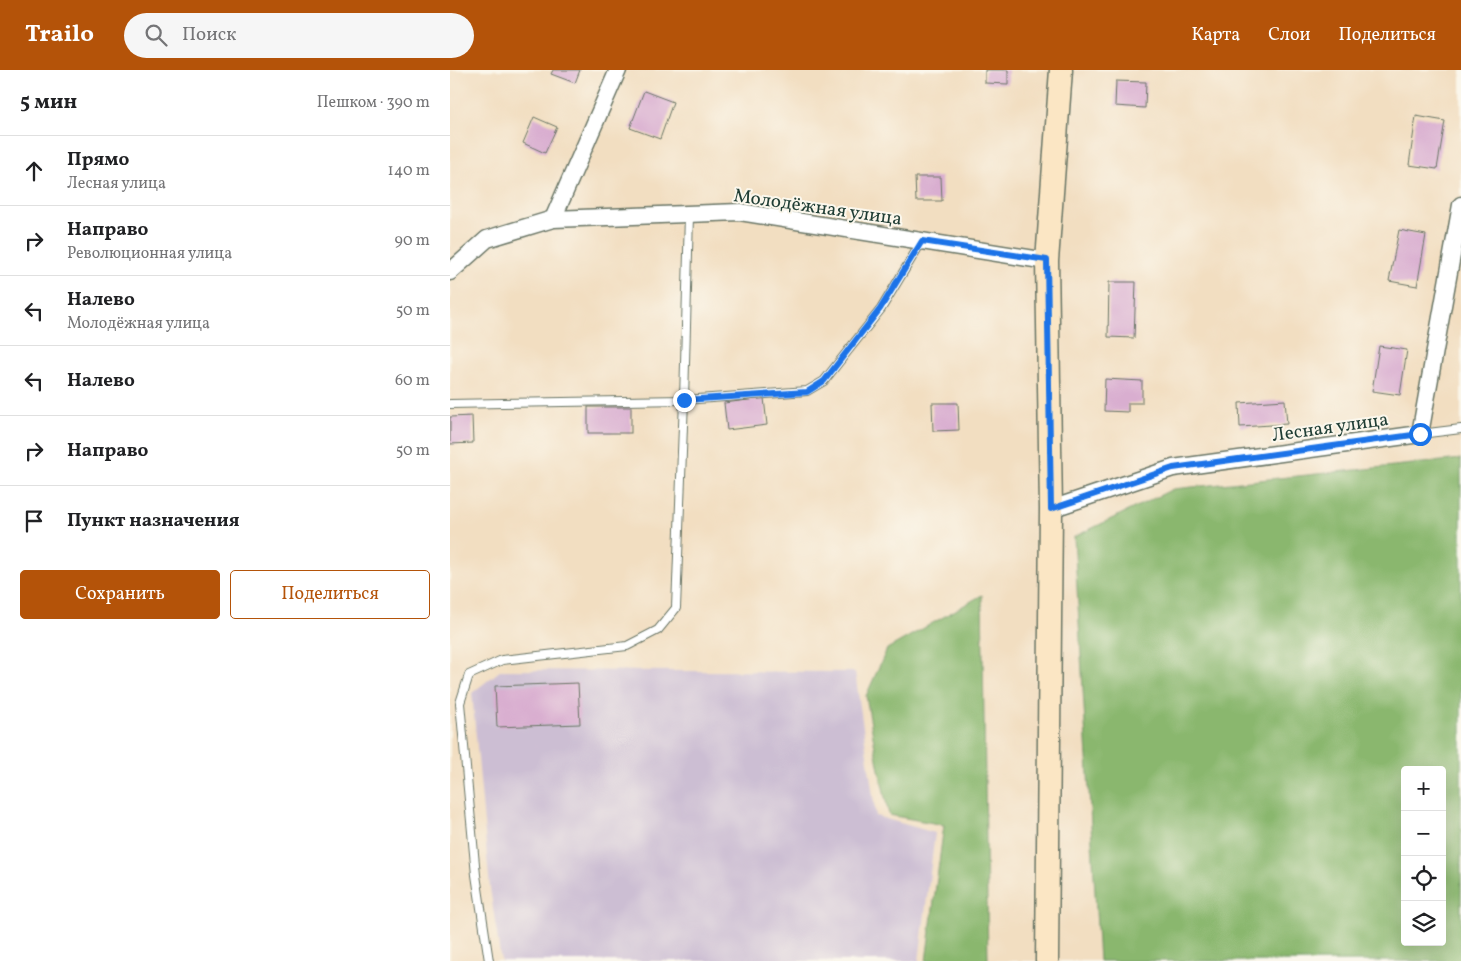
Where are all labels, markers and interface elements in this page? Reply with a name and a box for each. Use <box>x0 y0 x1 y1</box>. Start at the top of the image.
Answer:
search box <box>124 13 474 58</box>
text: Trailo <box>25 18 94 52</box>
icon: search <box>142 21 170 49</box>
text: Поиск <box>182 22 236 48</box>
text: Карта <box>1192 23 1240 48</box>
text: Слои <box>1268 23 1310 48</box>
text: Поделиться <box>1338 23 1436 48</box>
text: 5 мин <box>20 88 77 117</box>
text: Пешком · 390 m <box>317 92 430 114</box>
text: Прямо <box>67 147 129 173</box>
icon: ahead <box>20 157 48 185</box>
text: 140 m <box>388 160 430 182</box>
text: Лесная улица <box>67 173 166 195</box>
street label: Молодёжная улица <box>732 183 904 233</box>
text: Направо <box>67 217 149 243</box>
icon: right <box>20 227 48 255</box>
text: 90 m <box>394 230 430 252</box>
text: Революционная улица <box>67 243 232 265</box>
text: Налево <box>67 287 135 313</box>
icon: left <box>20 297 48 325</box>
text: 50 m <box>396 300 430 322</box>
text: Молодёжная улица <box>67 313 210 335</box>
icon: left <box>20 367 48 395</box>
text: Налево <box>67 368 135 394</box>
text: 60 m <box>395 370 430 392</box>
route end <box>673 389 696 412</box>
street label: Лесная улица <box>1270 407 1390 449</box>
route start <box>1409 423 1432 446</box>
icon: right <box>20 437 48 465</box>
text: Направо <box>67 438 149 464</box>
text: 50 m <box>396 440 430 462</box>
icon: arrive <box>20 507 48 535</box>
text: Пункт назначения <box>67 508 240 534</box>
button: Сохранить <box>20 570 220 619</box>
button: Поделиться <box>230 570 430 619</box>
map controls <box>1401 766 1446 946</box>
button: + <box>1401 766 1446 811</box>
button: − <box>1401 811 1446 856</box>
button: locate <box>1401 856 1446 901</box>
button: layers <box>1401 901 1446 946</box>

